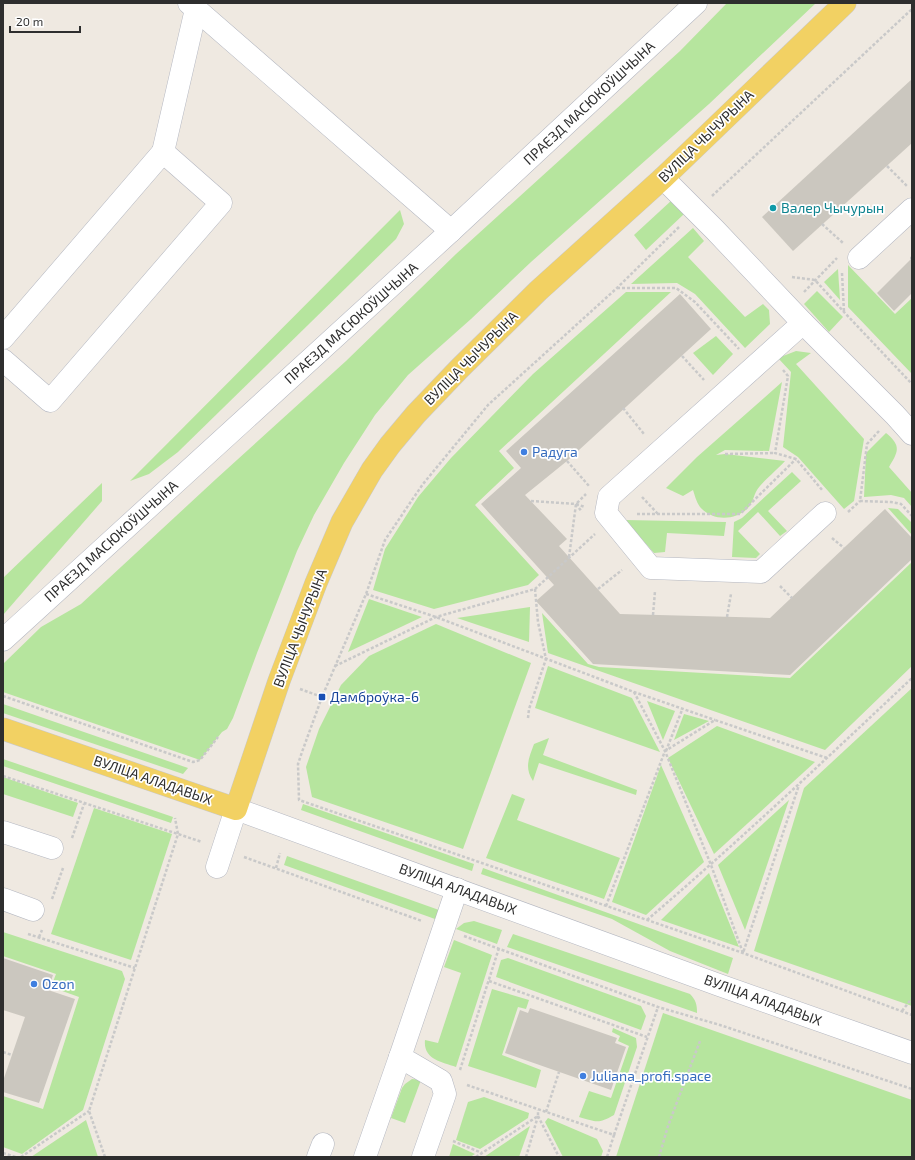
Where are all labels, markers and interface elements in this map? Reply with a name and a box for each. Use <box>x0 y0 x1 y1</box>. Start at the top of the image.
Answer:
scale bar <box>10 8 80 34</box>
text: 20 m <box>16 14 43 28</box>
street label: ПРАЕЗД МАСЮКОЎШЧЫНА <box>519 37 658 168</box>
street label: ВУЛІЦА ЧЫЧУРЫНА <box>655 86 757 185</box>
place label: Валер Чычурын <box>781 199 884 216</box>
marker: Валер Чычурын <box>768 203 778 213</box>
street label: ПРАЕЗД МАСЮКОЎШЧЫНА <box>280 258 421 387</box>
street label: ВУЛІЦА ЧЫЧУРЫНА <box>420 307 521 408</box>
place label: Радуга <box>532 443 578 460</box>
marker: Радуга <box>519 447 529 457</box>
street label: ПРАЕЗД МАСЮКОЎШЧЫНА <box>40 476 181 605</box>
street label: ВУЛІЦА ЧЫЧУРЫНА <box>269 566 330 690</box>
place label: Дамброўка-6 <box>330 688 419 705</box>
marker: Дамброўка-6 <box>317 692 327 702</box>
street label: ВУЛІЦА АЛАДАВЫХ <box>92 751 215 808</box>
street label: ВУЛІЦА АЛАДАВЫХ <box>397 859 520 918</box>
street label: ВУЛІЦА АЛАДАВЫХ <box>702 970 825 1029</box>
place label: Ozon <box>42 975 75 992</box>
marker: Ozon <box>29 979 39 989</box>
place label: Juliana_profi.space <box>591 1067 711 1084</box>
marker: Juliana_profi.space <box>578 1071 588 1081</box>

